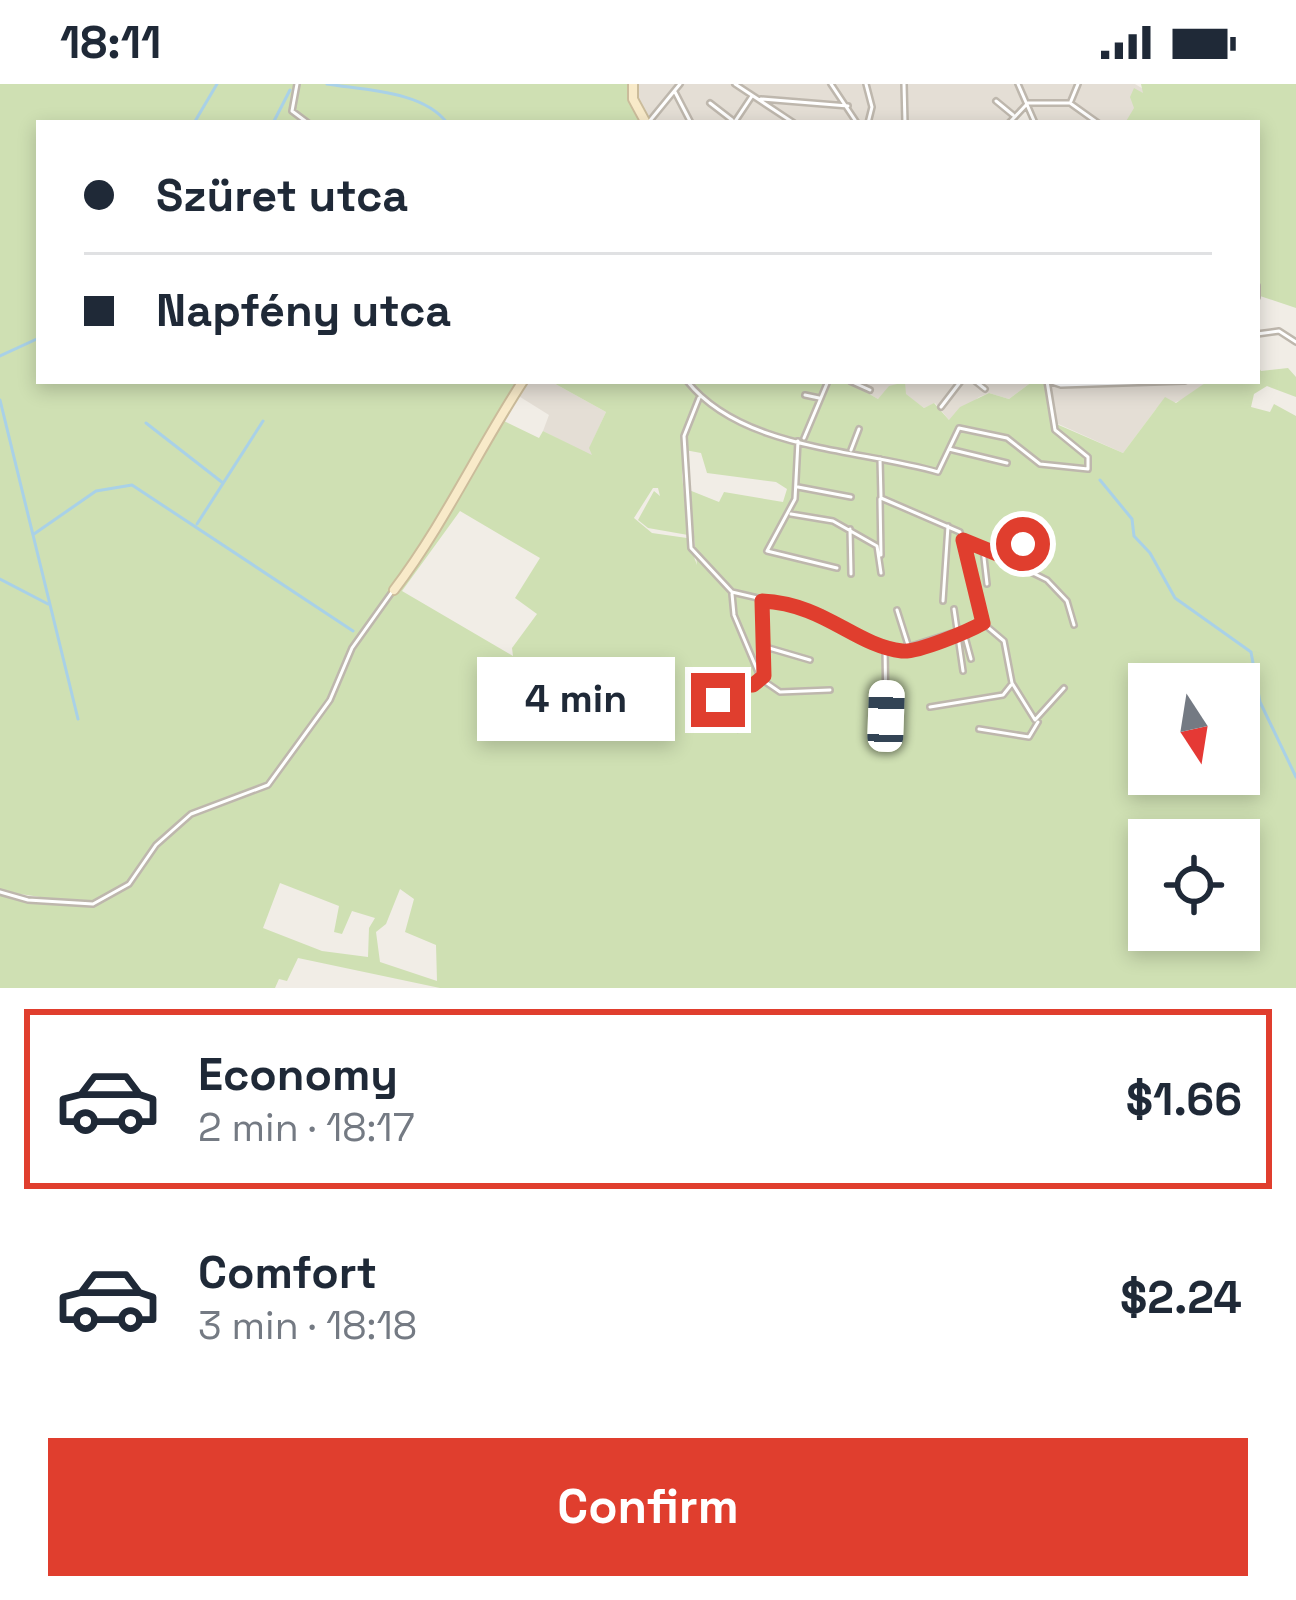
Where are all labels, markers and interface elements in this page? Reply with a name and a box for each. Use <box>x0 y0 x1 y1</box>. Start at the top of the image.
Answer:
text: 18:11 <box>60 14 161 71</box>
text: Szüret utca <box>156 167 408 224</box>
text: Napfény utca <box>156 282 451 339</box>
route start <box>996 517 1050 571</box>
callout: 4 min <box>478 658 676 742</box>
north arrow <box>1128 663 1260 795</box>
map controls <box>1128 663 1260 951</box>
route end <box>691 673 745 727</box>
text: 4 min <box>525 674 627 723</box>
car <box>867 679 905 753</box>
button: locate <box>1128 819 1260 951</box>
icon: car <box>54 1045 162 1153</box>
text: Economy <box>198 1046 398 1103</box>
text: $1.66 <box>1126 1071 1242 1128</box>
text: 2 min · 18:17 <box>198 1103 415 1152</box>
icon: car <box>54 1243 162 1351</box>
text: Comfort <box>198 1244 377 1301</box>
text: $2.24 <box>1120 1269 1242 1326</box>
text: 3 min · 18:18 <box>198 1301 417 1350</box>
button: Confirm <box>48 1438 1248 1576</box>

